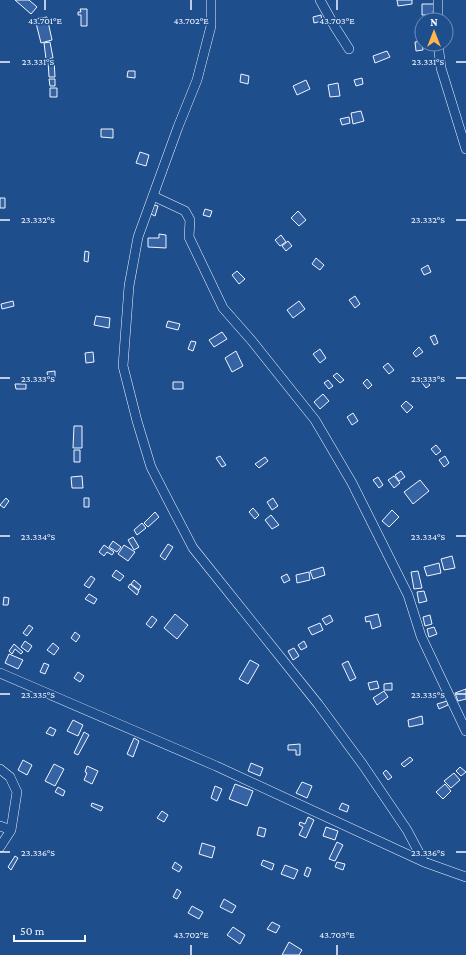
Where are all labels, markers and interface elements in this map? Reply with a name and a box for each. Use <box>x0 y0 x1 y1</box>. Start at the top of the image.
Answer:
north arrow <box>414 12 454 52</box>
text: 43.701°E <box>28 15 62 26</box>
text: 43.702°E <box>173 15 209 26</box>
text: 43.703°E <box>319 15 355 26</box>
text: N <box>430 16 438 28</box>
text: 23.331°S <box>22 56 55 67</box>
text: 23.331°S <box>412 56 445 67</box>
text: 23.332°S <box>21 214 55 225</box>
text: 23.332°S <box>411 214 445 225</box>
text: 23.333°S <box>21 373 55 384</box>
text: 23.333°S <box>411 373 445 384</box>
text: 23.334°S <box>21 531 55 542</box>
text: 23.334°S <box>411 531 445 542</box>
text: 23.335°S <box>21 689 55 700</box>
text: 23.335°S <box>411 689 445 700</box>
text: 23.336°S <box>21 847 55 858</box>
text: 23.336°S <box>411 847 445 858</box>
scale bar <box>14 917 85 943</box>
text: 50 m <box>20 924 45 938</box>
text: 43.702°E <box>173 929 209 940</box>
text: 43.703°E <box>319 929 355 940</box>

